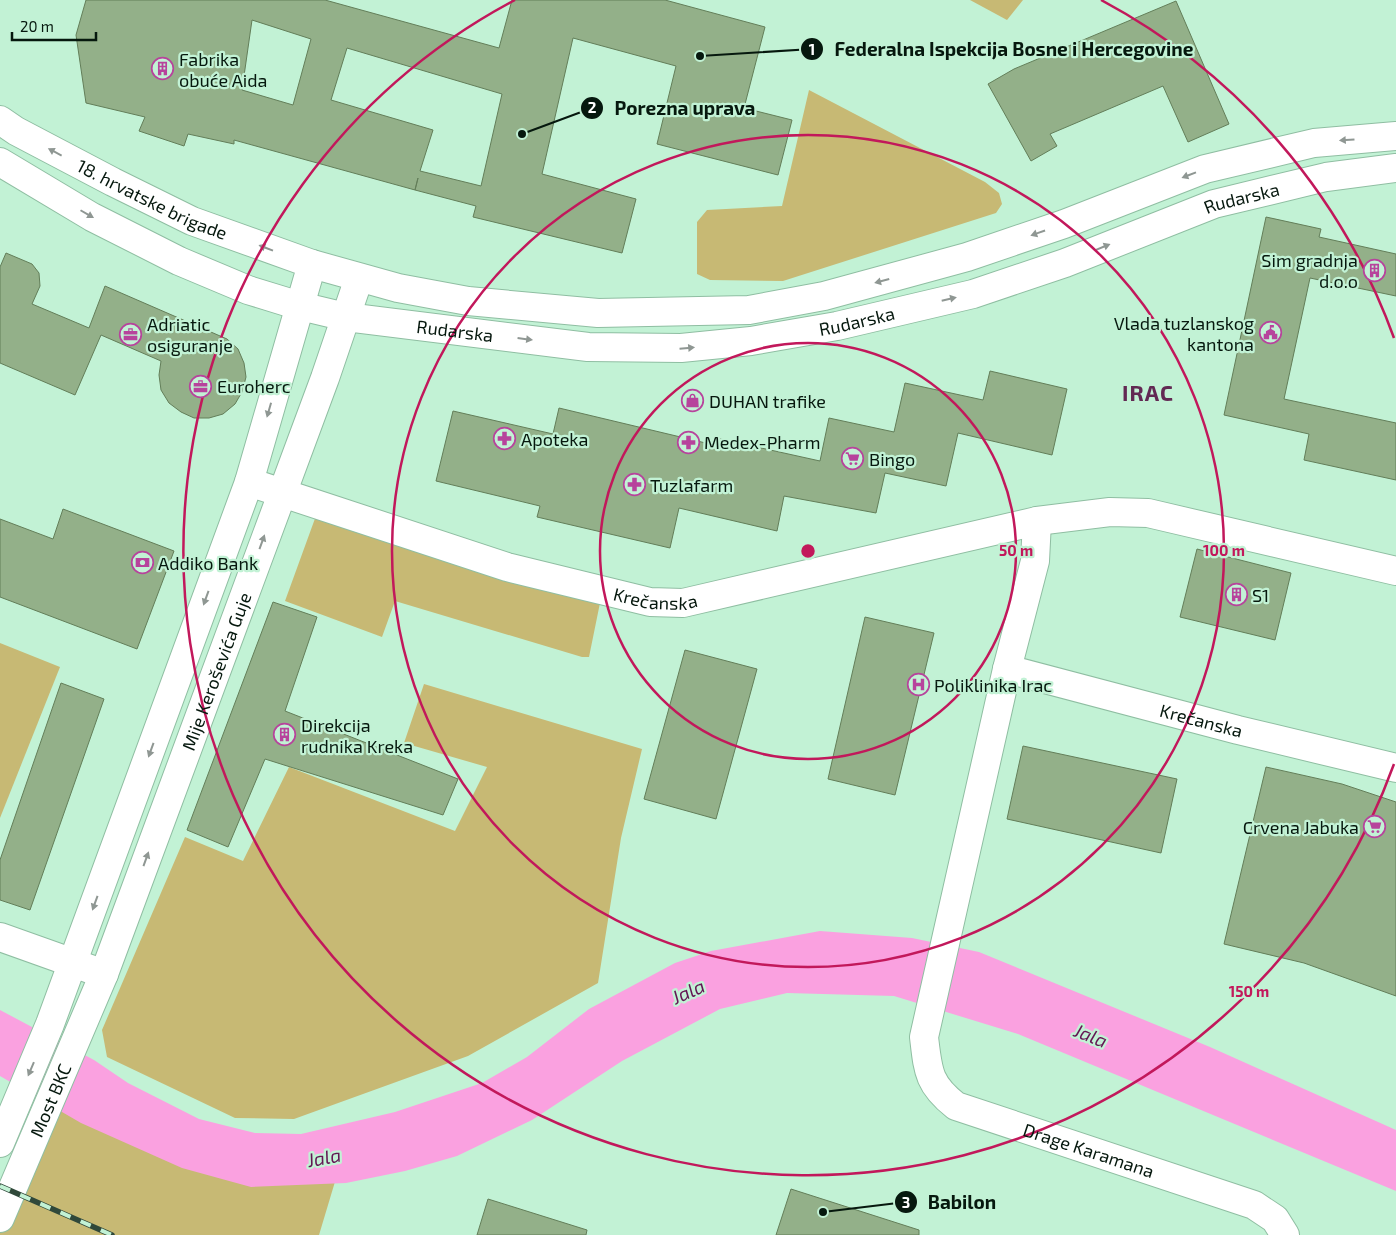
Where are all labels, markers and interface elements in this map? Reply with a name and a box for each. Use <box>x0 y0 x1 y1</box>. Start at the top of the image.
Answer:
scale bar <box>12 10 96 42</box>
text: 20 m <box>20 17 54 35</box>
callout: Federalna Ispekcija Bosne i Hercegovine <box>800 32 1203 66</box>
text: Federalna Ispekcija Bosne i Hercegovine <box>835 37 1194 60</box>
text: 1 <box>809 40 815 58</box>
place label: Fabrika obuće Aida <box>179 48 268 91</box>
building icon: Fabrika obuće Aida <box>151 57 175 81</box>
callout: Porezna uprava <box>580 91 766 125</box>
text: Porezna uprava <box>615 96 755 119</box>
text: 2 <box>588 98 597 116</box>
one-way arrow <box>1339 136 1355 144</box>
one-way arrow <box>48 147 62 156</box>
street label: 18. hrvatske brigade <box>73 154 230 244</box>
one-way arrow <box>1181 171 1196 179</box>
street label: Rudarska <box>1200 178 1281 218</box>
one-way arrow <box>81 209 94 218</box>
one-way arrow <box>1030 230 1045 238</box>
one-way arrow <box>1096 243 1110 251</box>
one-way arrow <box>258 244 273 252</box>
place label: Sim gradnja d.o.o <box>1261 249 1358 292</box>
building icon: Sim gradnja d.o.o <box>1362 258 1386 282</box>
one-way arrow <box>875 277 890 285</box>
one-way arrow <box>942 295 957 303</box>
street label: Rudarska <box>817 302 897 340</box>
place label: Vlada tuzlanskog kantona <box>1114 312 1254 355</box>
place label: Adriatic osiguranje <box>147 313 233 356</box>
street label: Rudarska <box>415 315 495 346</box>
public building icon: Vlada tuzlanskog kantona <box>1258 321 1282 345</box>
office icon: Adriatic osiguranje <box>119 322 143 346</box>
one-way arrow <box>517 336 533 344</box>
one-way arrow <box>679 343 695 351</box>
office icon: Euroherc <box>189 374 213 398</box>
place label: Euroherc <box>217 375 291 397</box>
district label: IRAC <box>1122 379 1174 405</box>
shop icon: DUHAN trafike <box>681 389 705 413</box>
place label: DUHAN trafike <box>709 390 826 412</box>
one-way arrow <box>264 403 272 418</box>
pharmacy icon: Apoteka <box>493 427 517 451</box>
place label: Apoteka <box>521 428 588 450</box>
pharmacy icon: Medex-Pharm <box>676 430 700 454</box>
place label: Medex-Pharm <box>704 431 821 453</box>
supermarket icon: Bingo <box>841 447 865 471</box>
place label: Bingo <box>869 448 915 470</box>
pharmacy icon: Tuzlafarm <box>622 473 646 497</box>
place label: Tuzlafarm <box>650 474 733 496</box>
one-way arrow <box>259 535 267 549</box>
text: 50 m <box>999 541 1033 559</box>
text: 100 m <box>1203 541 1245 559</box>
centre of rings <box>799 542 817 560</box>
bank icon: Addiko Bank <box>130 551 154 575</box>
place label: Addiko Bank <box>158 552 258 574</box>
street label: Krečanska <box>611 582 700 614</box>
building icon: S1 <box>1224 583 1248 607</box>
place label: S1 <box>1252 584 1269 606</box>
street label: Mije Keroševića Guje <box>177 589 256 753</box>
one-way arrow <box>202 590 209 605</box>
hospital icon: Poliklinika Irac <box>906 673 930 697</box>
place label: Poliklinika Irac <box>934 674 1052 696</box>
street label: Krečanska <box>1158 699 1245 742</box>
place label: Direkcija rudnika Kreka <box>301 714 413 757</box>
building icon: Direkcija rudnika Kreka <box>273 723 297 747</box>
one-way arrow <box>147 743 154 758</box>
supermarket icon: Crvena Jabuka <box>1363 815 1387 839</box>
place label: Crvena Jabuka <box>1243 816 1359 838</box>
one-way arrow <box>142 851 150 866</box>
one-way arrow <box>91 896 99 911</box>
water label: Jala <box>667 974 708 1009</box>
text: 150 m <box>1229 982 1269 1000</box>
water label: Jala <box>1070 1018 1111 1052</box>
street label: Most BKC <box>25 1060 76 1140</box>
one-way arrow <box>27 1062 35 1076</box>
street label: Drage Karamana <box>1021 1118 1157 1182</box>
water label: Jala <box>304 1143 343 1171</box>
callout: Babilon <box>893 1185 1007 1219</box>
text: Babilon <box>928 1190 996 1213</box>
text: 3 <box>902 1193 910 1211</box>

